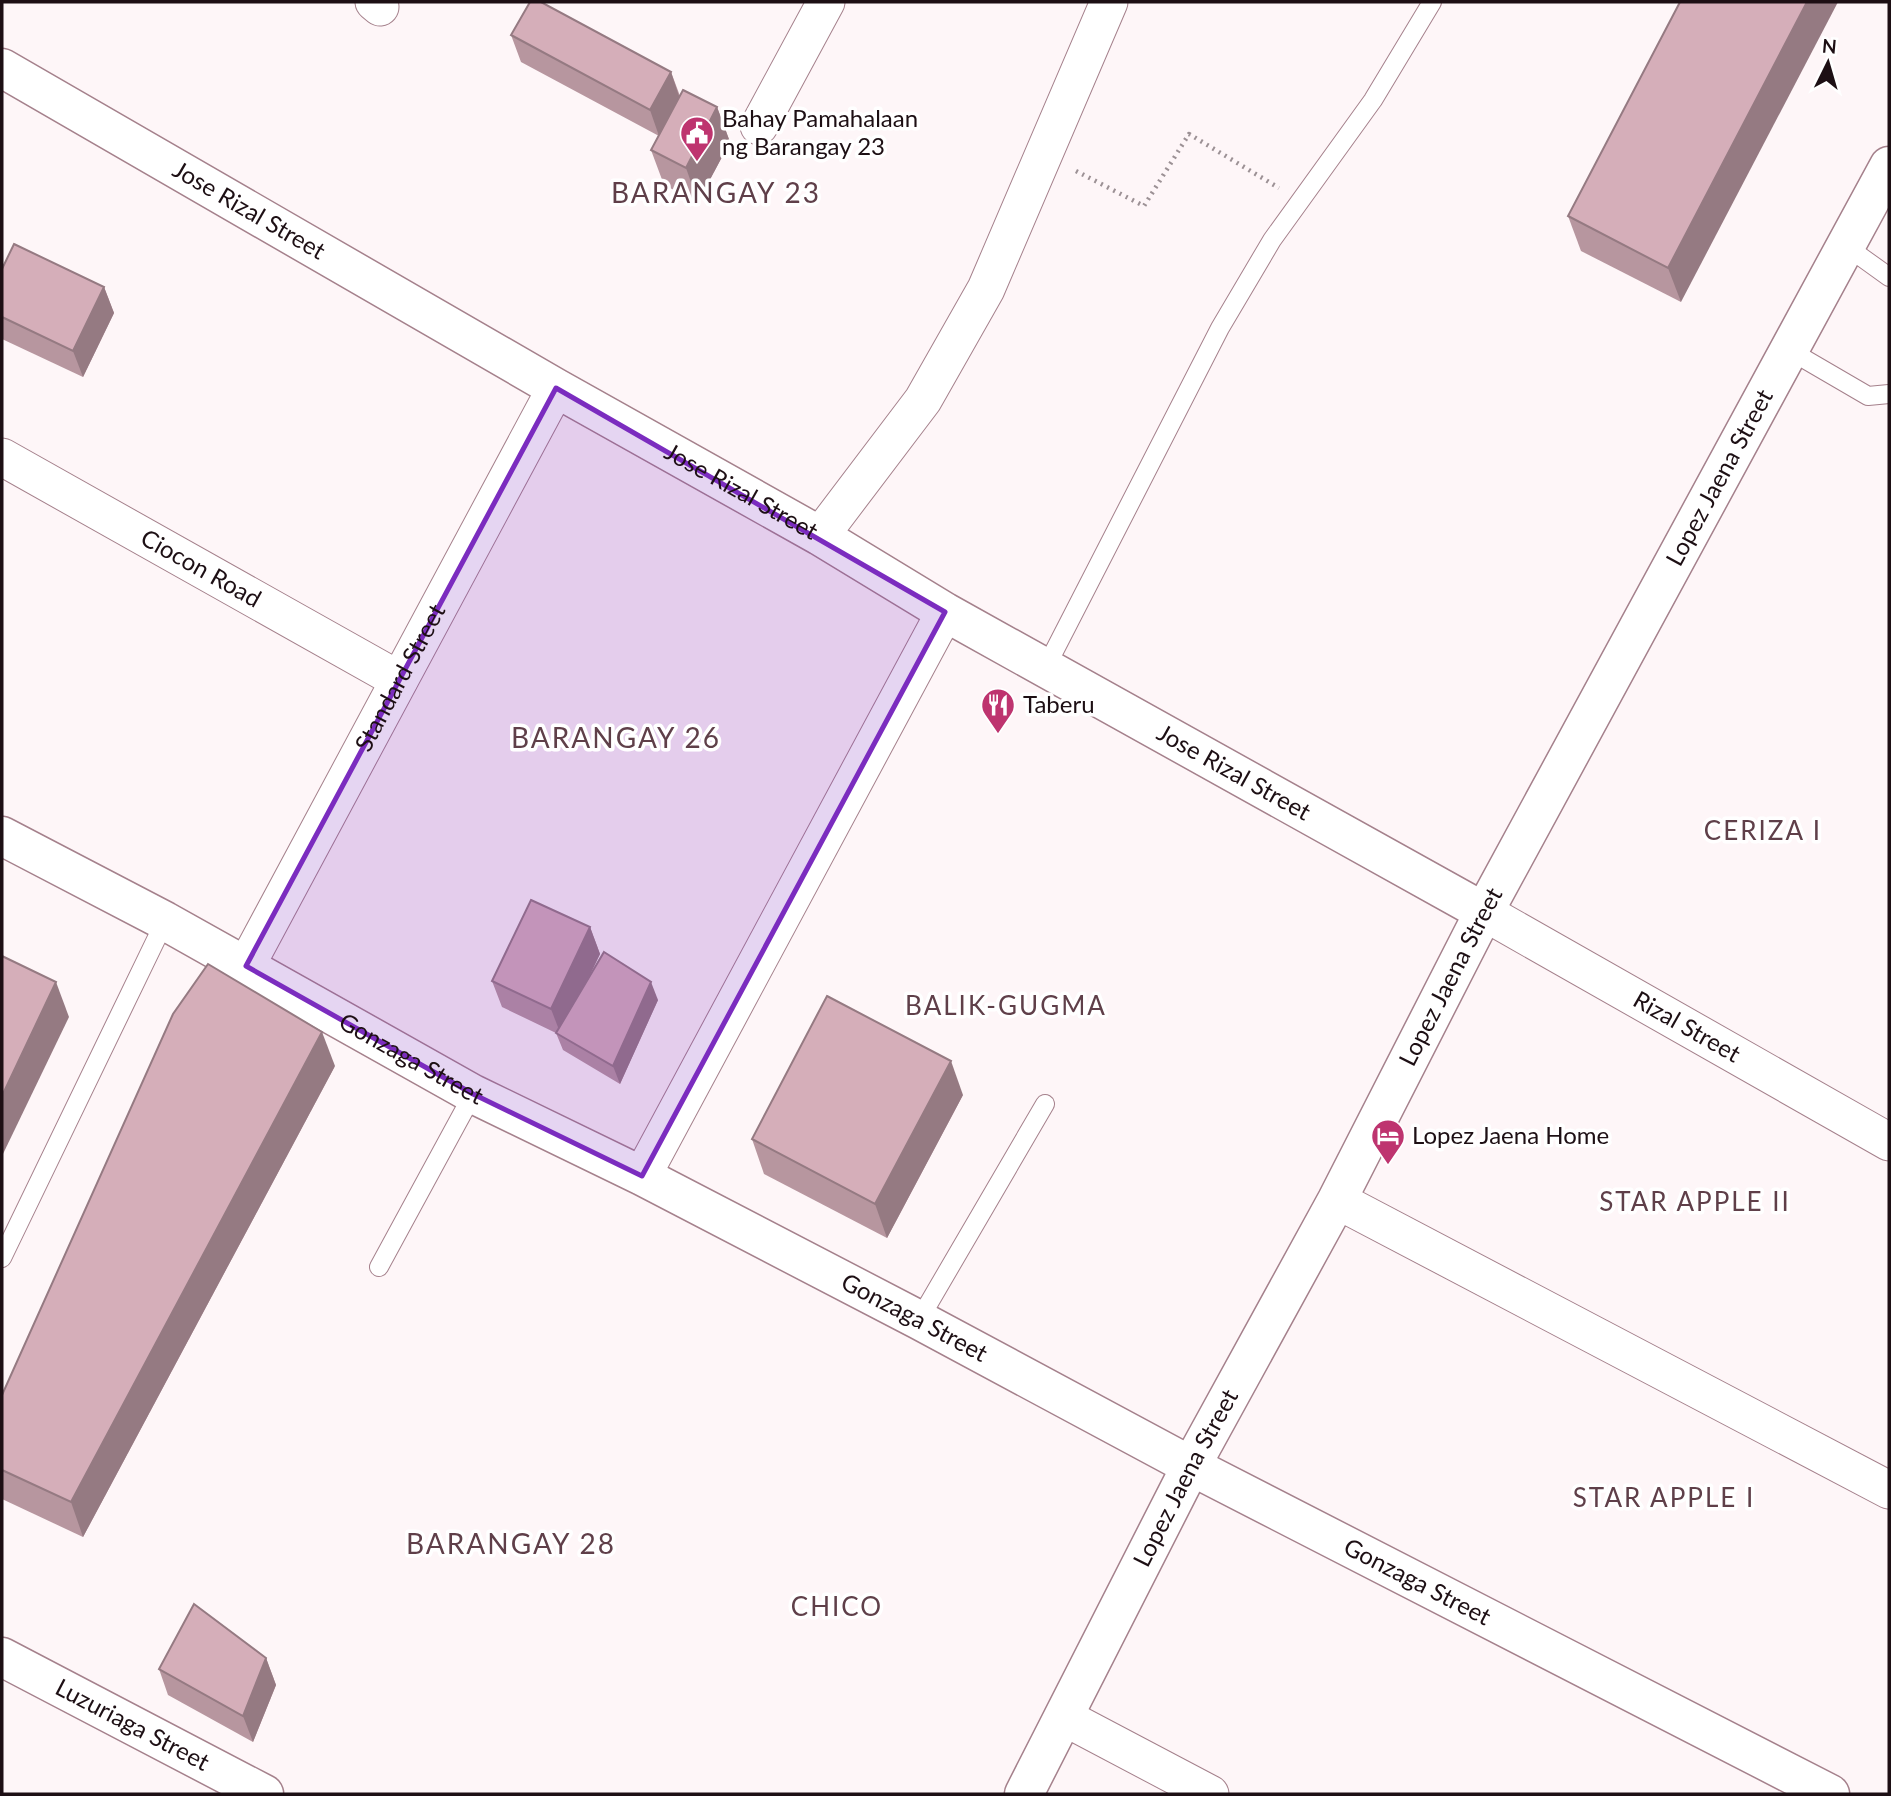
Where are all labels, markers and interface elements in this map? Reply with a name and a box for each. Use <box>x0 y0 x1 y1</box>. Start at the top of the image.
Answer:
north arrow <box>1793 28 1863 98</box>
text: N <box>1821 33 1838 58</box>
place label: Bahay Pamahalaan ng Barangay 23 <box>722 103 918 160</box>
public building icon: Bahay Pamahalaan ng Barangay 23 <box>678 114 716 163</box>
street label: Jose Rizal Street <box>168 154 331 265</box>
district label: BARANGAY 23 <box>611 175 821 209</box>
street label: Lopez Jaena Street <box>1659 383 1778 570</box>
street label: Jose Rizal Street <box>660 436 824 545</box>
street label: Ciocon Road <box>136 522 267 613</box>
street label: Standard Street <box>348 598 451 756</box>
restaurant icon: Taberu <box>979 686 1017 735</box>
place label: Taberu <box>1023 689 1095 718</box>
street label: Jose Rizal Street <box>1153 717 1316 826</box>
district label: BARANGAY 26 <box>511 720 721 754</box>
district label: CERIZA I <box>1704 814 1822 846</box>
street label: Lopez Jaena Street <box>1392 882 1508 1070</box>
street label: Rizal Street <box>1629 984 1746 1068</box>
district label: BALIK-GUGMA <box>905 989 1107 1021</box>
street label: Gonzaga Street <box>334 1006 489 1110</box>
hotel icon: Lopez Jaena Home <box>1369 1117 1407 1166</box>
place label: Lopez Jaena Home <box>1412 1120 1609 1149</box>
district label: STAR APPLE II <box>1599 1185 1791 1217</box>
street label: Gonzaga Street <box>837 1266 993 1367</box>
street label: Lopez Jaena Street <box>1126 1383 1244 1571</box>
district label: STAR APPLE I <box>1573 1481 1755 1513</box>
district label: BARANGAY 28 <box>406 1526 616 1560</box>
street label: Gonzaga Street <box>1340 1531 1496 1631</box>
district label: CHICO <box>791 1590 883 1622</box>
street label: Luzuriaga Street <box>51 1672 215 1776</box>

